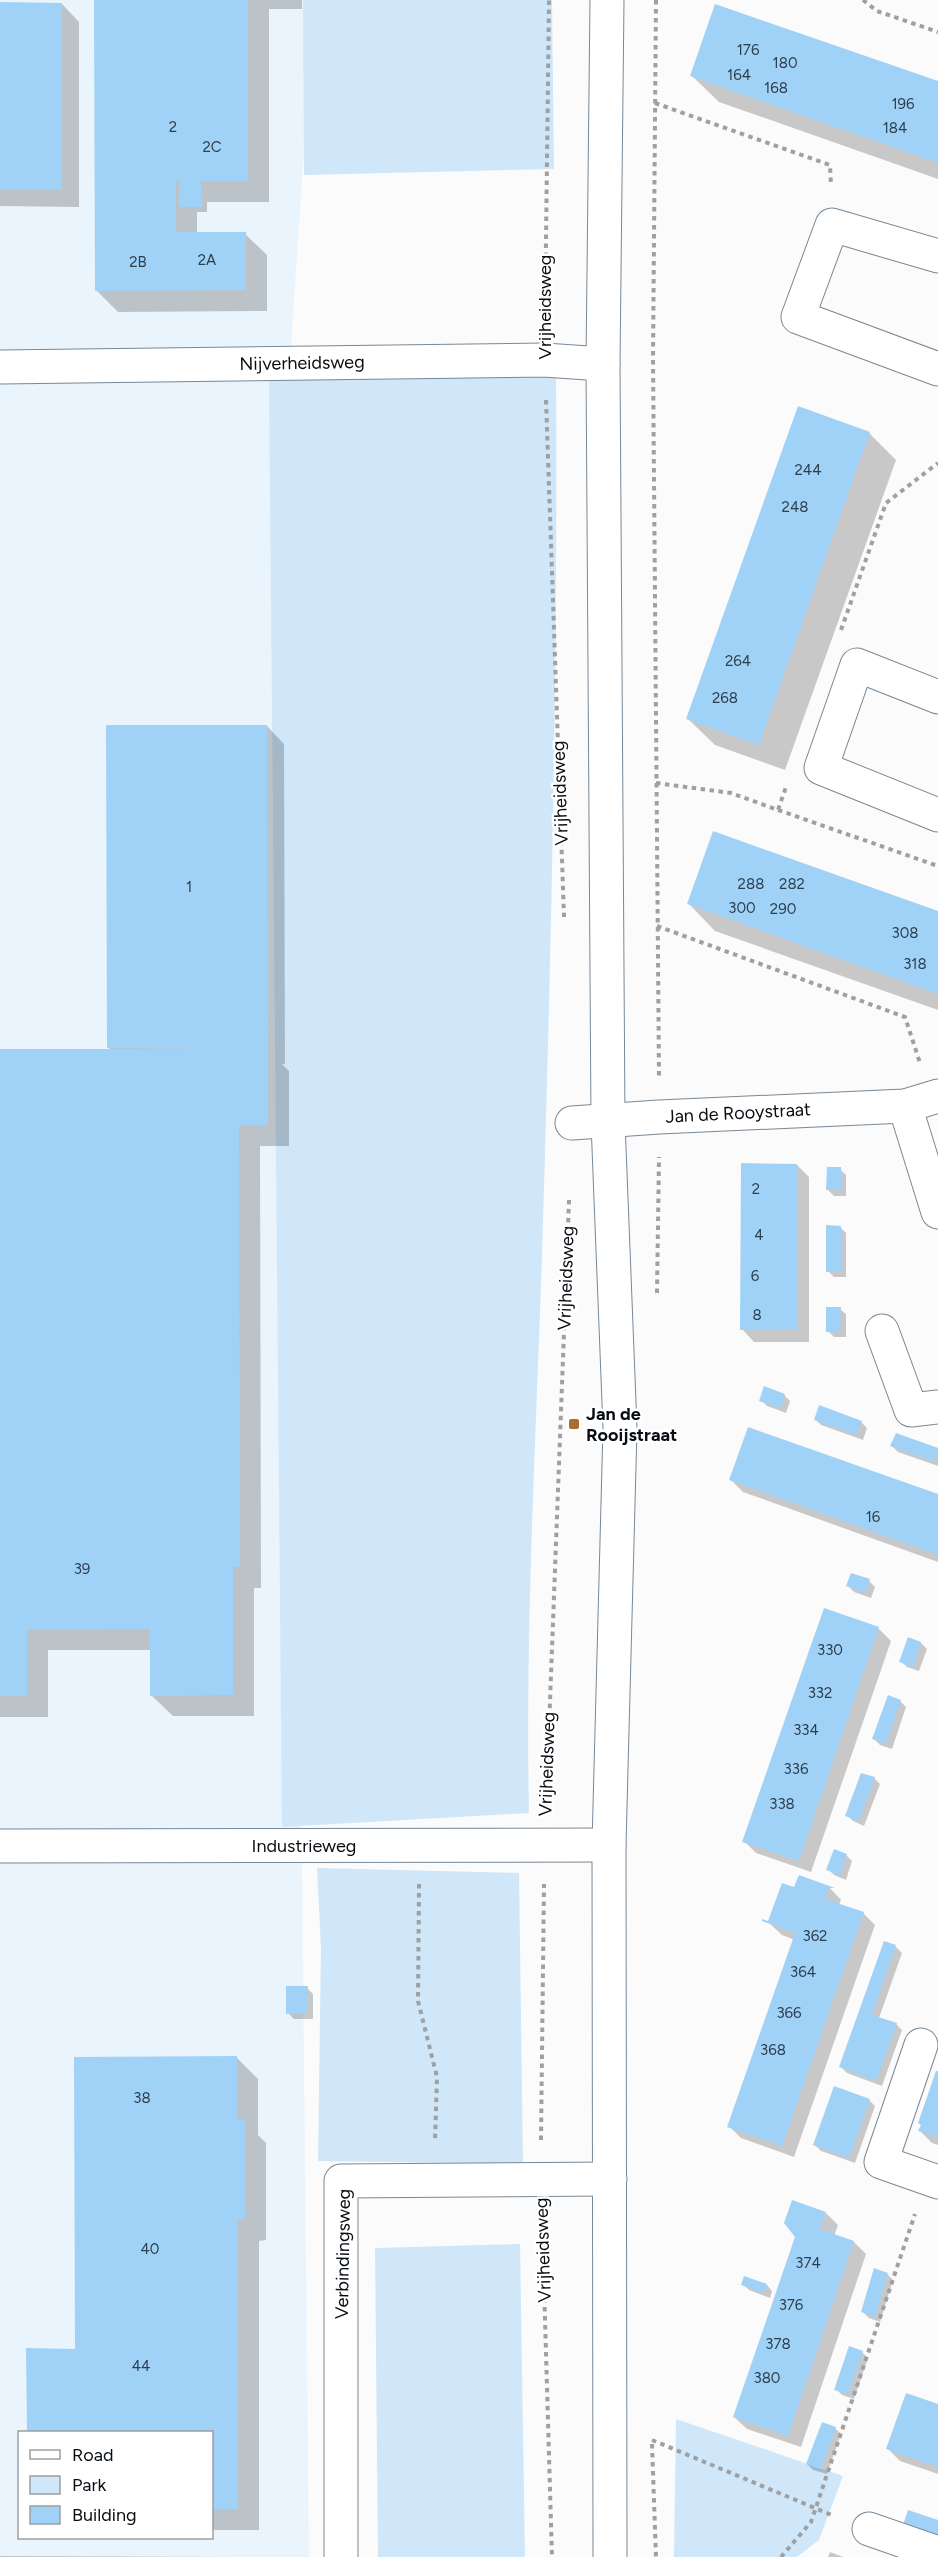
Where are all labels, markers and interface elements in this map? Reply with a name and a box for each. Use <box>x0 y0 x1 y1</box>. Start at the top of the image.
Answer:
house number: 176 <box>737 41 760 59</box>
house number: 180 <box>772 54 798 72</box>
house number: 164 <box>727 66 751 84</box>
house number: 168 <box>764 79 788 97</box>
house number: 196 <box>891 95 915 113</box>
house number: 2 <box>169 118 177 136</box>
house number: 184 <box>883 119 907 137</box>
house number: 2C <box>202 138 222 156</box>
house number: 2A <box>198 251 216 269</box>
house number: 2B <box>129 253 147 271</box>
street label: Vrijheidsweg <box>534 255 556 359</box>
street label: Nijverheidsweg <box>239 351 365 375</box>
house number: 244 <box>794 461 822 479</box>
house number: 248 <box>782 498 808 516</box>
house number: 264 <box>725 652 751 670</box>
house number: 268 <box>712 689 738 707</box>
street label: Vrijheidsweg <box>547 740 573 846</box>
house number: 288 <box>738 875 764 893</box>
house number: 282 <box>779 875 805 893</box>
house number: 1 <box>186 878 192 896</box>
house number: 300 <box>728 899 756 917</box>
house number: 290 <box>770 900 796 918</box>
house number: 308 <box>892 924 919 942</box>
house number: 318 <box>903 955 927 973</box>
street label: Jan de Rooystraat <box>665 1098 811 1128</box>
house number: 2 <box>752 1180 760 1198</box>
street label: Vrijheidsweg <box>553 1225 579 1331</box>
house number: 4 <box>754 1226 764 1244</box>
house number: 6 <box>751 1267 760 1285</box>
house number: 8 <box>752 1306 762 1324</box>
place label: Jan de Rooijstraat <box>586 1403 677 1446</box>
marker: Jan de Rooijstraat <box>567 1417 581 1431</box>
house number: 16 <box>866 1508 881 1526</box>
house number: 39 <box>74 1560 90 1578</box>
house number: 330 <box>817 1641 843 1659</box>
house number: 332 <box>808 1684 832 1702</box>
street label: Vrijheidsweg <box>534 1711 560 1817</box>
house number: 334 <box>793 1721 819 1739</box>
house number: 336 <box>784 1760 809 1778</box>
house number: 338 <box>769 1795 795 1813</box>
street label: Industrieweg <box>252 1835 356 1857</box>
house number: 362 <box>802 1927 828 1945</box>
house number: 364 <box>790 1963 816 1981</box>
house number: 366 <box>776 2004 802 2022</box>
house number: 368 <box>760 2041 786 2059</box>
house number: 38 <box>133 2089 151 2107</box>
street label: Verbindingsweg <box>331 2189 355 2319</box>
street label: Vrijheidsweg <box>530 2197 556 2303</box>
house number: 40 <box>141 2240 159 2258</box>
house number: 374 <box>795 2254 821 2272</box>
house number: 376 <box>779 2296 804 2314</box>
house number: 378 <box>765 2335 791 2353</box>
house number: 44 <box>132 2357 150 2375</box>
house number: 380 <box>754 2369 781 2387</box>
legend <box>18 2431 213 2539</box>
text: Road <box>72 2444 113 2466</box>
text: Park <box>72 2474 107 2496</box>
text: Building <box>72 2504 137 2526</box>

